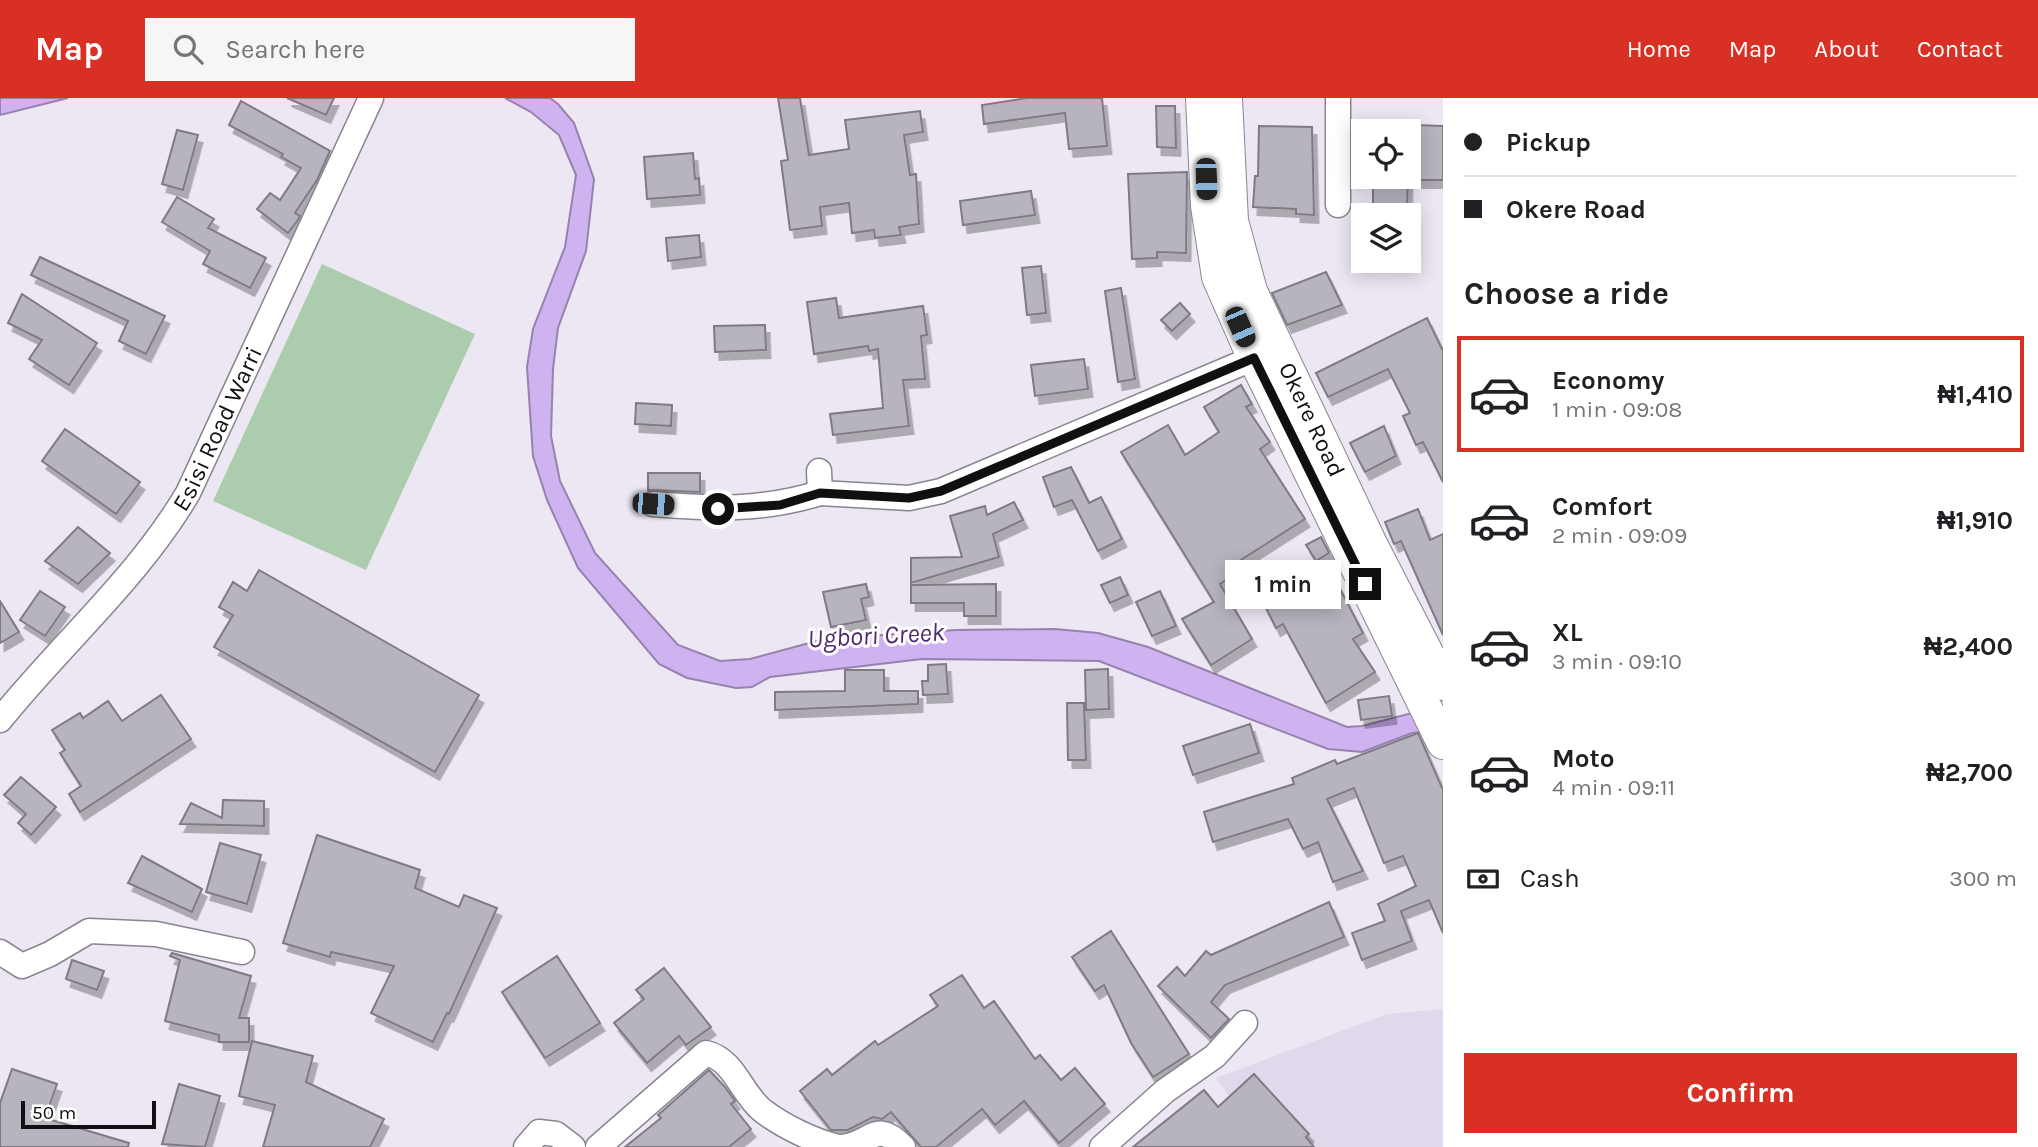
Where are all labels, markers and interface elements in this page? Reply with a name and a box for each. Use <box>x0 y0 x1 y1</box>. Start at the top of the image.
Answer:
search box <box>145 18 635 81</box>
text: Map <box>35 30 103 68</box>
icon: search <box>169 30 207 68</box>
text: Search here <box>225 34 365 65</box>
text: Home <box>1627 35 1691 63</box>
text: Map <box>1729 35 1776 63</box>
text: About <box>1814 35 1879 63</box>
text: Contact <box>1917 35 2003 63</box>
map controls <box>1351 119 1421 273</box>
button: locate <box>1351 119 1421 189</box>
text: Pickup <box>1506 127 1591 158</box>
car <box>1195 158 1218 200</box>
text: Okere Road <box>1506 194 1646 225</box>
button: layers <box>1351 203 1421 273</box>
text: Choose a ride <box>1464 275 1669 312</box>
car <box>1222 304 1259 350</box>
street label: Esisi Road Warri <box>167 342 268 516</box>
street label: Okere Road <box>1273 358 1351 481</box>
icon: car <box>1468 363 1531 426</box>
text: Economy <box>1552 365 1664 396</box>
text: ₦1,410 <box>1937 379 2013 410</box>
text: 1 min · 09:08 <box>1552 396 1682 423</box>
icon: car <box>1468 489 1531 552</box>
text: Comfort <box>1552 491 1653 522</box>
car <box>632 492 675 516</box>
route start <box>702 493 734 525</box>
text: ₦1,910 <box>1937 505 2013 536</box>
text: 2 min · 09:09 <box>1552 522 1687 549</box>
callout: 1 min <box>1225 560 1340 608</box>
route end <box>1349 568 1381 600</box>
text: 1 min <box>1254 571 1312 598</box>
icon: car <box>1468 615 1531 678</box>
water label: Ugbori Creek <box>807 616 946 655</box>
text: XL <box>1552 617 1583 648</box>
text: ₦2,400 <box>1924 631 2013 662</box>
text: 3 min · 09:10 <box>1552 648 1682 675</box>
icon: car <box>1468 741 1531 804</box>
text: Moto <box>1552 743 1614 774</box>
text: ₦2,700 <box>1926 757 2013 788</box>
text: 4 min · 09:11 <box>1552 774 1675 801</box>
icon: cash <box>1464 860 1502 898</box>
text: Cash <box>1520 863 1580 894</box>
text: 300 m <box>1949 865 2017 892</box>
button: Confirm <box>1464 1053 2017 1133</box>
scale bar <box>21 1098 156 1130</box>
text: 50 m <box>32 1102 76 1124</box>

